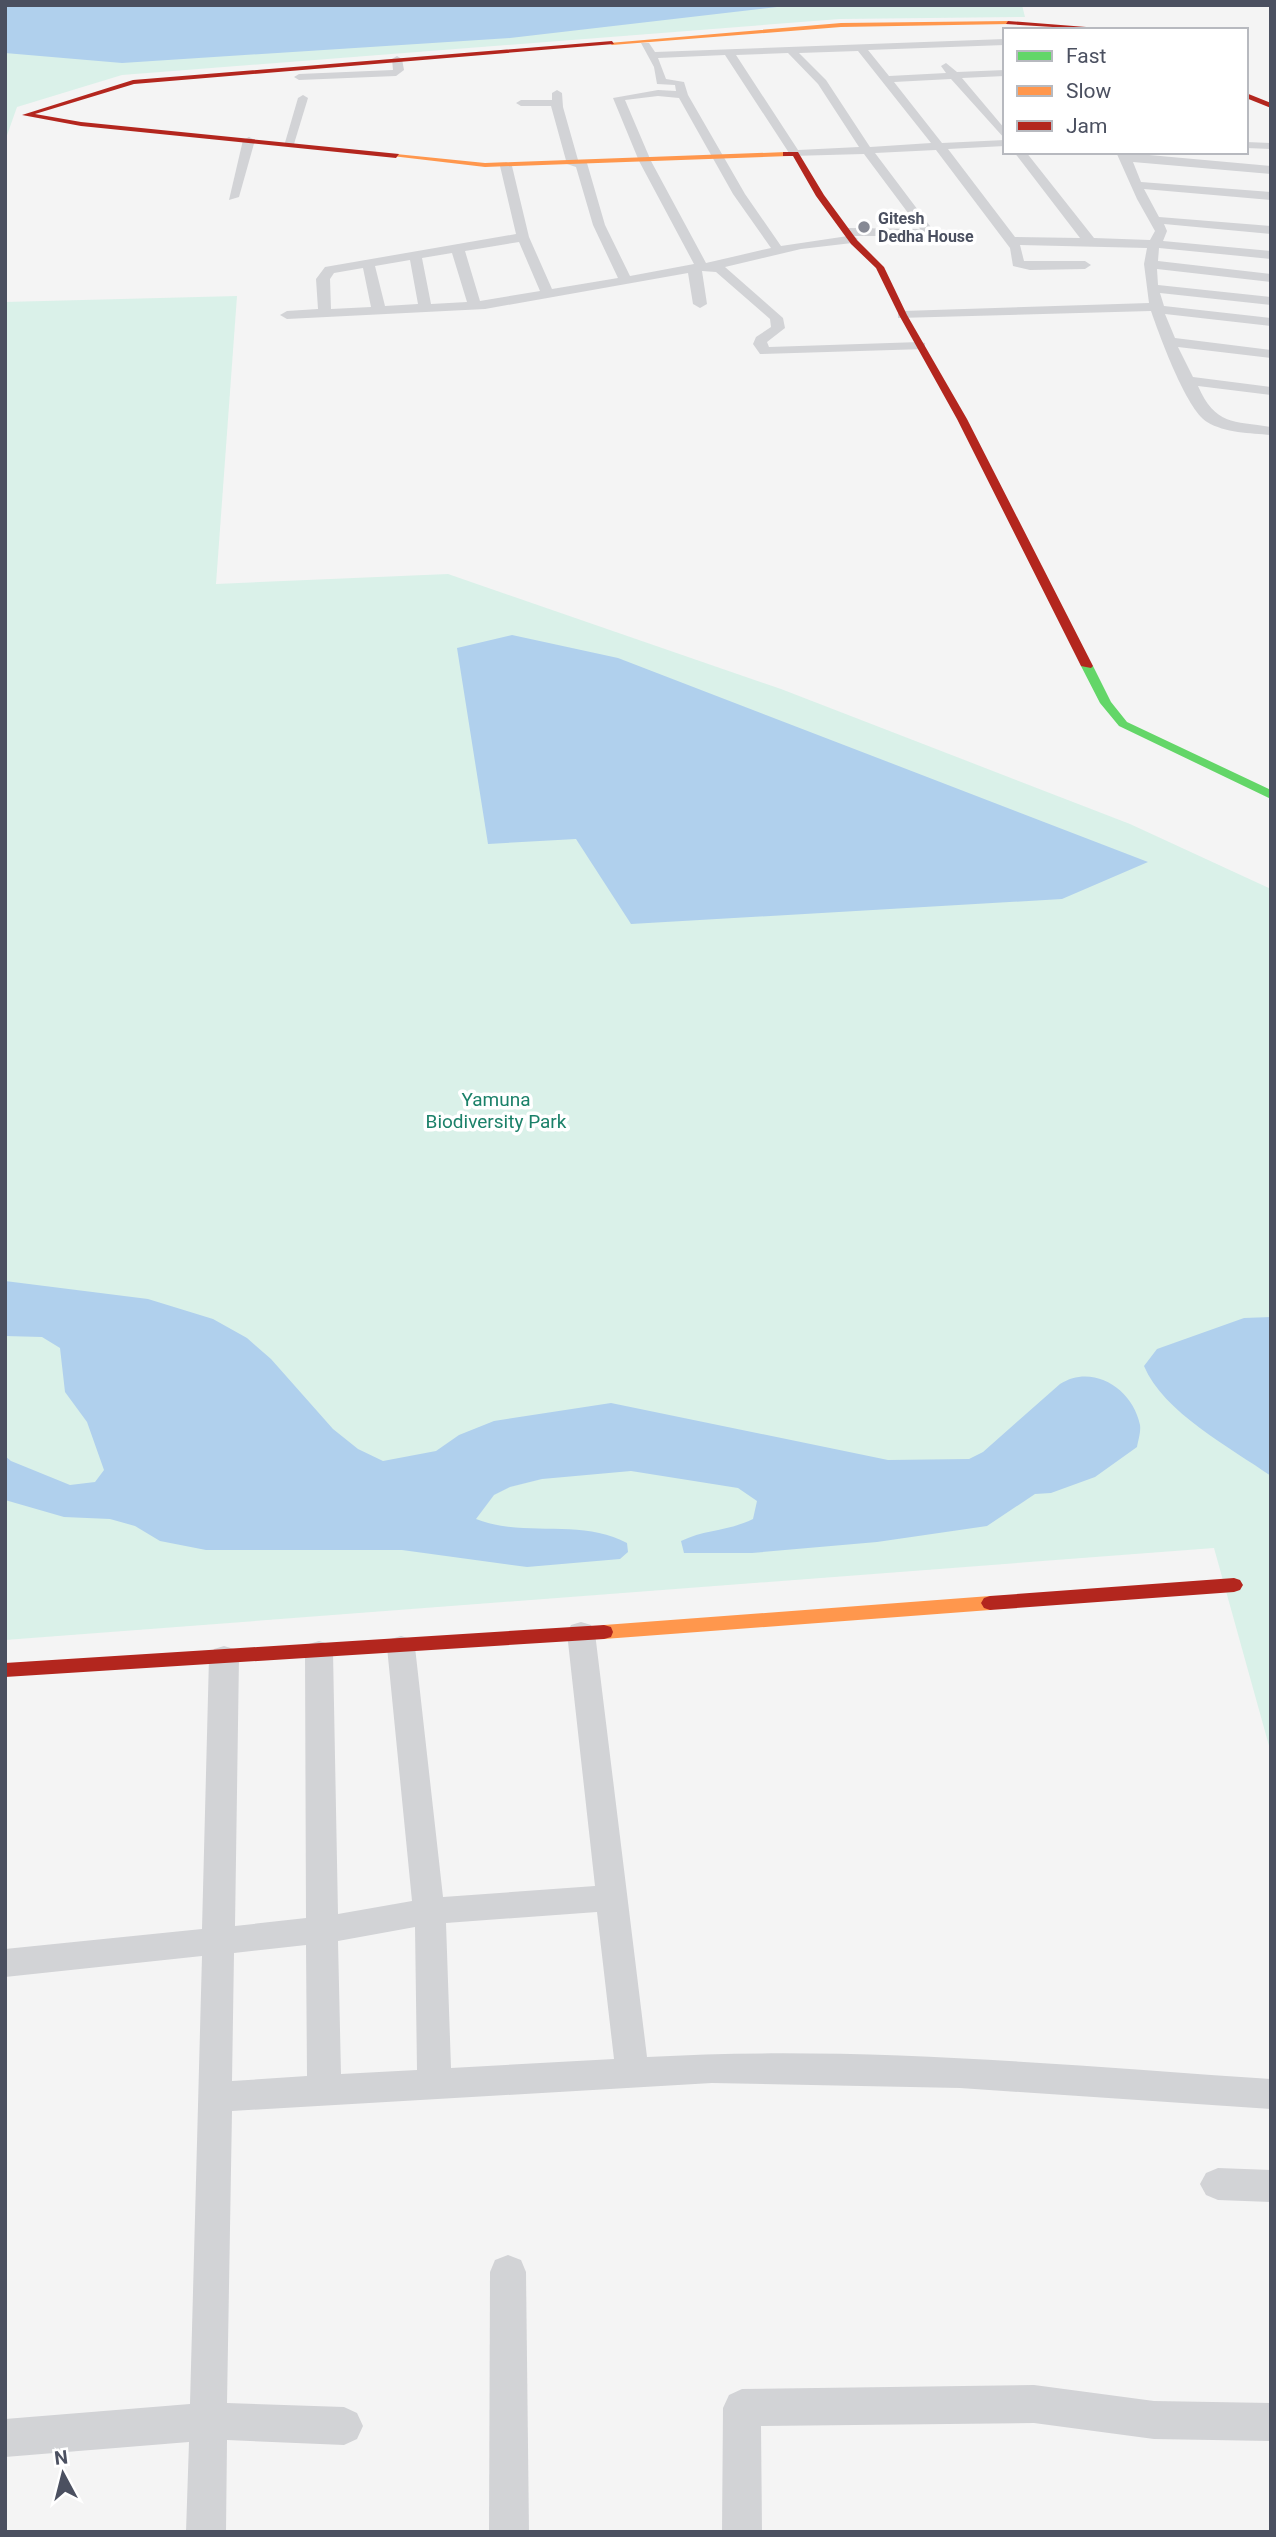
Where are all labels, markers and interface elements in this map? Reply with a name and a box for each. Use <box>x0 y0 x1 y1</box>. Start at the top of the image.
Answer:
legend <box>1003 28 1248 154</box>
text: Fast <box>1066 44 1107 68</box>
text: Slow <box>1066 79 1112 103</box>
text: Jam <box>1066 114 1107 138</box>
place label: Gitesh Dedha House <box>878 209 974 246</box>
marker: Gitesh Dedha House <box>856 219 872 235</box>
park label: Yamuna Biodiversity Park <box>426 1088 567 1133</box>
north arrow <box>28 2439 98 2509</box>
text: N <box>53 2445 69 2470</box>

